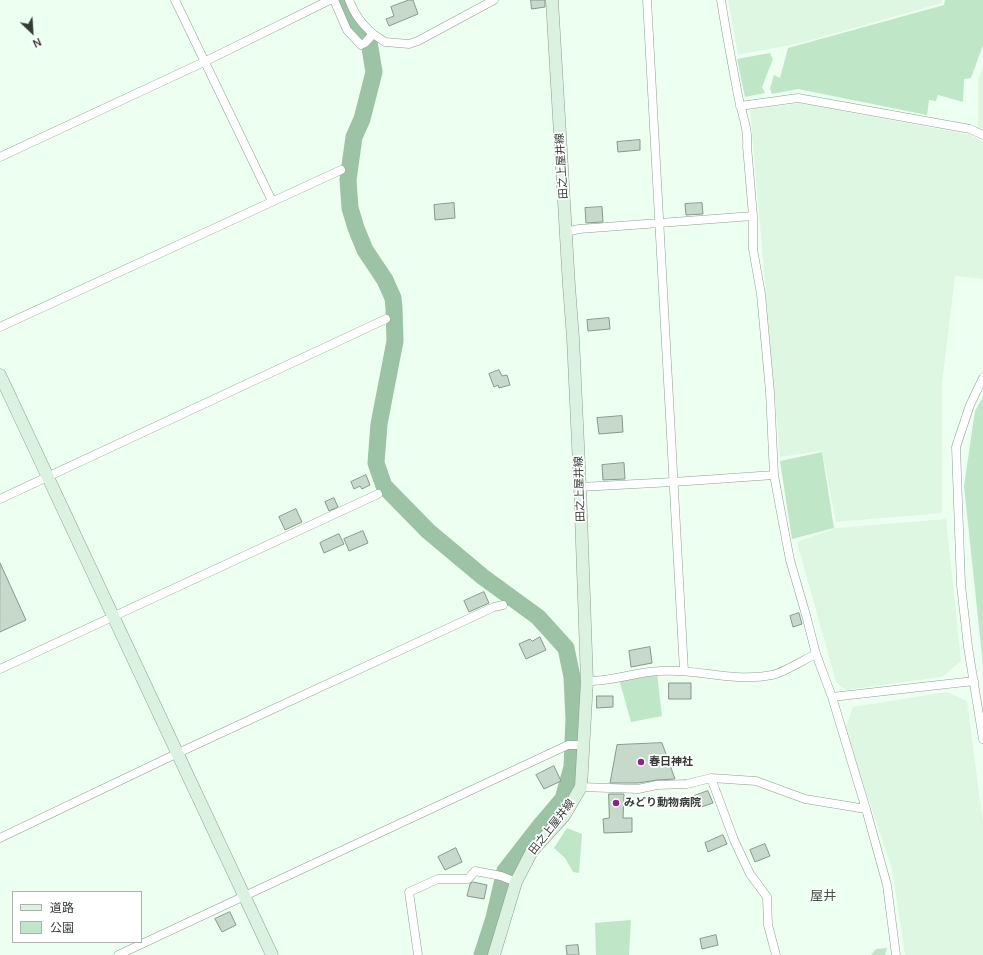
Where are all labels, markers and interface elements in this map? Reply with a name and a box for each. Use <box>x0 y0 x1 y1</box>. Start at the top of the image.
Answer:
north arrow <box>12 12 52 52</box>
text: N <box>31 35 44 52</box>
street label: 田之上屋井線 <box>553 133 571 199</box>
street label: 田之上屋井線 <box>572 456 588 522</box>
place label: 春日神社 <box>649 755 693 769</box>
marker: 春日神社 <box>636 757 646 767</box>
place label: みどり動物病院 <box>624 796 701 810</box>
street label: 田之上屋井線 <box>526 797 578 857</box>
marker: みどり動物病院 <box>611 798 621 808</box>
district label: 屋井 <box>810 888 836 904</box>
legend <box>12 891 142 943</box>
text: 道路 <box>50 899 74 916</box>
text: 公園 <box>50 919 74 936</box>

